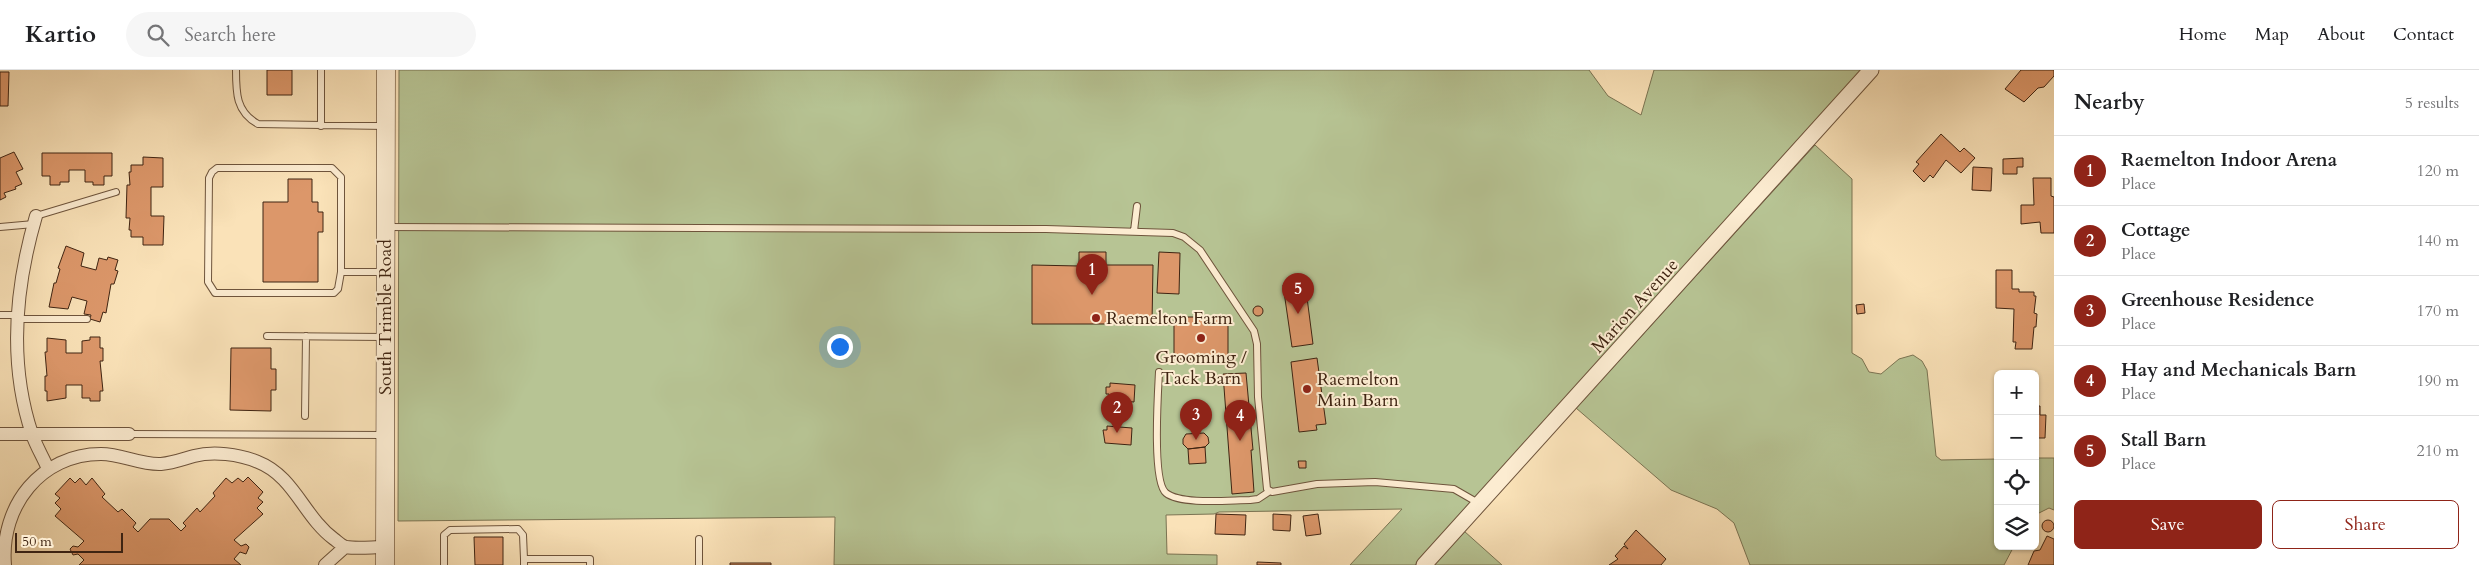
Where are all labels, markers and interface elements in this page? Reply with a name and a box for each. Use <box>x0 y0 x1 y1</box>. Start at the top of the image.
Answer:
search box <box>126 12 476 57</box>
text: Kartio <box>25 18 96 51</box>
icon: search <box>144 21 172 49</box>
text: Search here <box>184 22 276 48</box>
text: Home <box>2179 22 2227 47</box>
text: Map <box>2255 22 2289 47</box>
text: About <box>2317 22 2365 47</box>
text: Contact <box>2393 22 2454 47</box>
text: Nearby <box>2074 88 2145 117</box>
text: 5 results <box>2405 92 2459 114</box>
text: Raemelton Indoor Arena <box>2121 147 2337 173</box>
text: 1 <box>2086 160 2094 182</box>
text: 120 m <box>2417 160 2459 182</box>
text: Place <box>2121 173 2156 195</box>
text: Cottage <box>2121 217 2190 243</box>
text: 2 <box>2086 230 2094 252</box>
text: 140 m <box>2417 230 2459 252</box>
street label: South Trimble Road <box>373 239 398 395</box>
text: Place <box>2121 243 2156 265</box>
street label: Marion Avenue <box>1586 253 1684 359</box>
pin: 1 <box>1076 254 1108 295</box>
pin: 5 <box>1282 273 1314 314</box>
text: Greenhouse Residence <box>2121 287 2314 313</box>
text: 3 <box>2086 300 2094 322</box>
text: 170 m <box>2417 300 2459 322</box>
place label: Raemelton Farm <box>1106 306 1233 331</box>
marker: Raemelton Farm <box>1090 312 1102 324</box>
text: Place <box>2121 313 2156 335</box>
marker: Grooming / Tack Barn <box>1195 332 1207 344</box>
your location <box>827 334 853 360</box>
place label: Grooming / Tack Barn <box>1155 345 1247 391</box>
text: Hay and Mechanicals Barn <box>2121 357 2356 383</box>
place label: Raemelton Main Barn <box>1317 367 1400 413</box>
map controls <box>1994 370 2039 550</box>
button: + <box>1994 370 2039 415</box>
text: 4 <box>2086 370 2094 392</box>
text: 190 m <box>2417 370 2459 392</box>
marker: Raemelton Main Barn <box>1301 383 1313 395</box>
text: Place <box>2121 383 2156 405</box>
pin: 2 <box>1101 392 1133 433</box>
pin: 3 <box>1180 399 1212 440</box>
pin: 4 <box>1224 400 1256 441</box>
button: − <box>1994 415 2039 460</box>
text: Stall Barn <box>2121 427 2206 453</box>
text: 5 <box>2086 440 2094 462</box>
text: 210 m <box>2417 440 2459 462</box>
text: Place <box>2121 453 2156 475</box>
button: locate <box>1994 460 2039 505</box>
button: Save <box>2074 500 2262 549</box>
button: Share <box>2272 500 2459 549</box>
button: layers <box>1994 505 2039 550</box>
scale bar <box>15 530 122 553</box>
text: 50 m <box>22 532 52 551</box>

